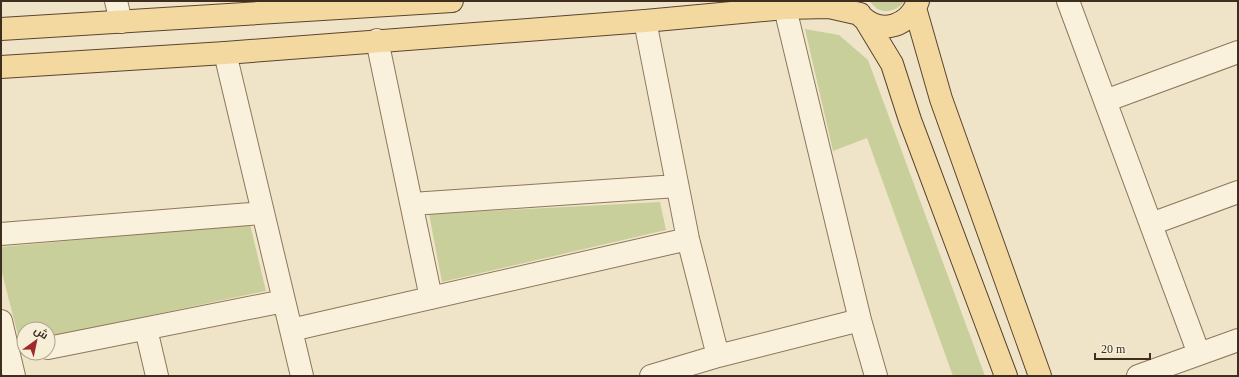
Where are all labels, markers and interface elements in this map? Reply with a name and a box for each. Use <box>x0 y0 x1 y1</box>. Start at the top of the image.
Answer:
north arrow <box>16 321 56 361</box>
text: ش <box>32 324 51 342</box>
scale bar <box>1095 335 1150 361</box>
text: 20 m <box>1101 342 1126 356</box>

